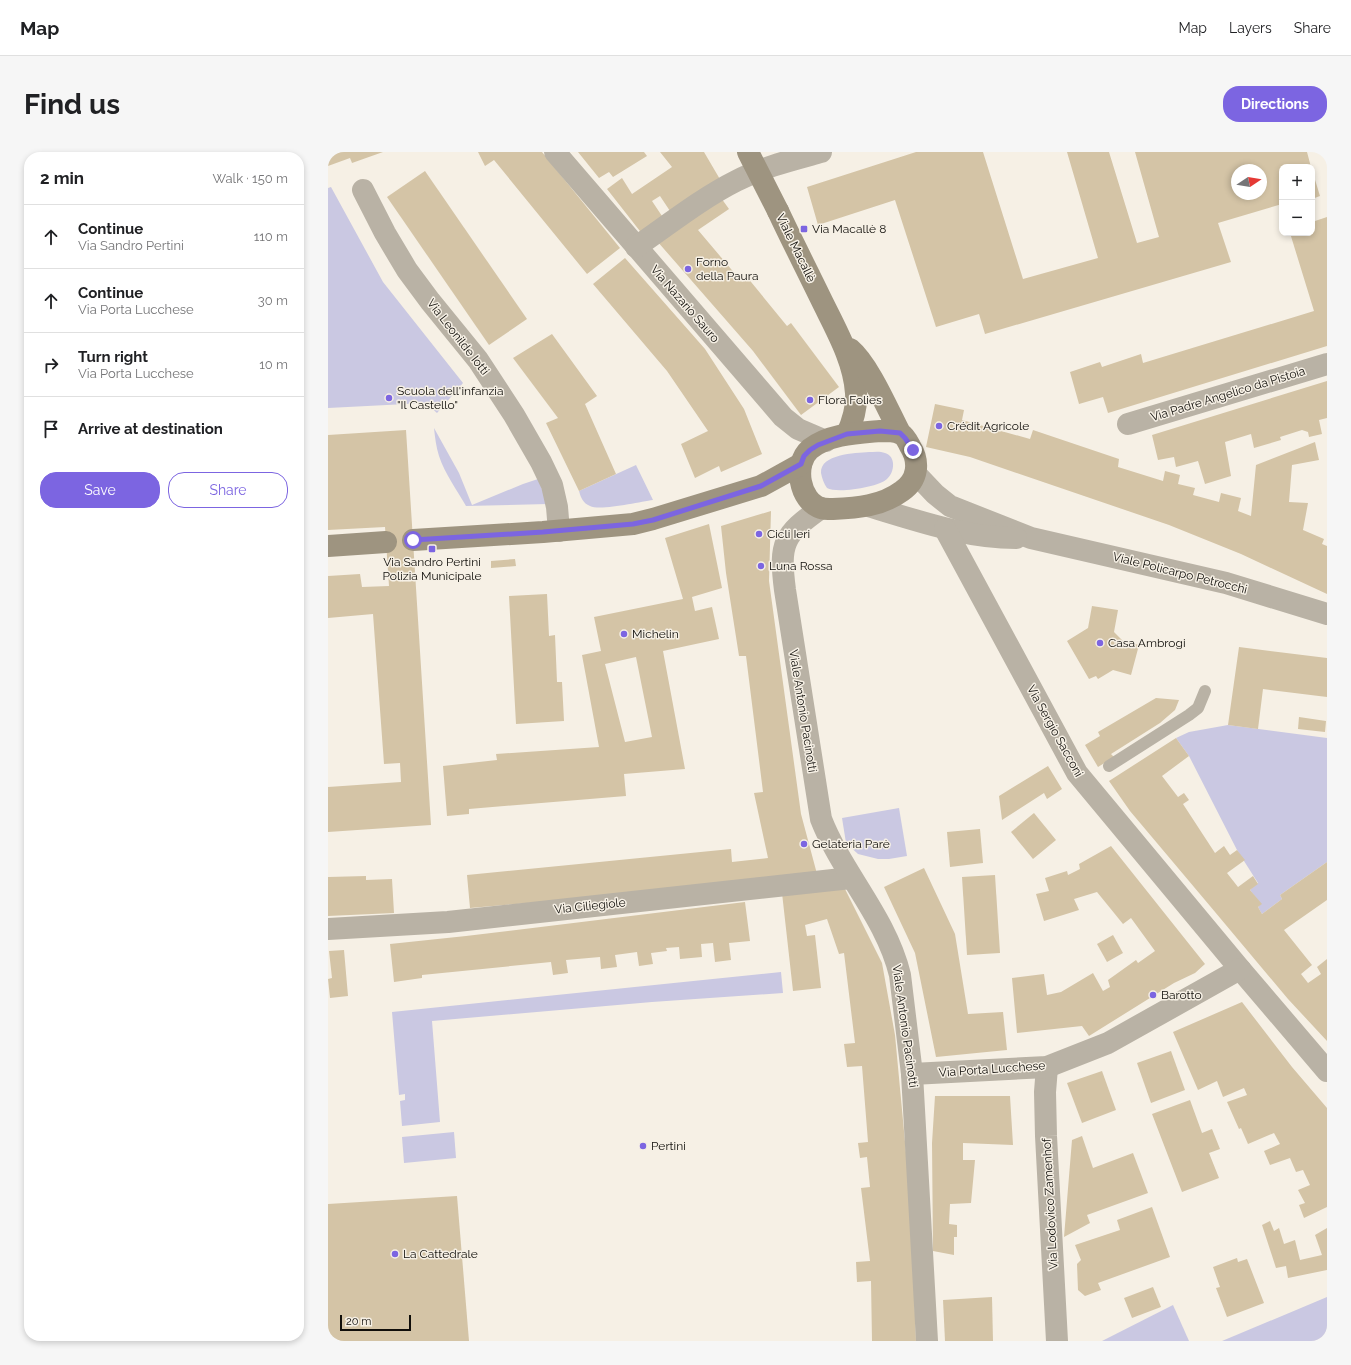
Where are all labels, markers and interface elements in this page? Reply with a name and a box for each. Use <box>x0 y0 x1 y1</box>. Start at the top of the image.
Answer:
text: Map <box>20 17 59 39</box>
text: Map <box>1179 20 1207 36</box>
text: Layers <box>1229 20 1272 36</box>
text: Share <box>1294 20 1331 36</box>
button: Directions <box>1223 86 1327 122</box>
text: Find us <box>24 88 120 121</box>
north arrow <box>1231 164 1267 200</box>
map controls <box>1279 164 1315 236</box>
button: + <box>1279 164 1315 200</box>
text: 2 min <box>40 168 84 188</box>
text: Walk · 150 m <box>213 171 288 186</box>
button: − <box>1279 200 1315 236</box>
street label: Viale Macallè <box>773 212 819 284</box>
text: Continue <box>78 220 143 238</box>
place label: Via Macallè 8 <box>812 222 886 236</box>
marker: Via Macallè 8 <box>799 224 809 234</box>
icon: ahead <box>40 226 62 248</box>
text: 110 m <box>254 229 288 244</box>
text: Via Sandro Pertini <box>78 238 184 253</box>
place label: Forno della Paura <box>696 255 758 283</box>
street label: Via Nazario Sauro <box>648 263 722 345</box>
marker: Forno della Paura <box>683 264 693 274</box>
text: Continue <box>78 284 143 302</box>
icon: ahead <box>40 290 62 312</box>
text: 30 m <box>258 293 288 308</box>
street label: Via Leonilde Iotti <box>424 296 492 378</box>
text: Via Porta Lucchese <box>78 302 194 317</box>
text: Turn right <box>78 348 148 366</box>
icon: right <box>40 354 62 376</box>
text: 10 m <box>259 357 288 372</box>
street label: Via Padre Angelico da Pistoia <box>1149 364 1307 424</box>
text: Via Porta Lucchese <box>78 366 194 381</box>
place label: Scuola dell'infanzia "Il Castello" <box>397 384 504 412</box>
marker: Scuola dell'infanzia "Il Castello" <box>384 393 394 403</box>
place label: Flora Folies <box>818 393 882 407</box>
marker: Flora Folies <box>805 395 815 405</box>
icon: arrive <box>40 418 62 440</box>
place label: Crédit Agricole <box>947 419 1029 433</box>
text: Arrive at destination <box>78 420 223 438</box>
marker: Crédit Agricole <box>934 421 944 431</box>
route end <box>904 441 922 459</box>
button: Save <box>40 472 160 508</box>
button: Share <box>168 472 288 508</box>
place label: Cicli Ieri <box>767 527 810 541</box>
marker: Cicli Ieri <box>754 529 764 539</box>
route start <box>404 531 422 549</box>
marker: Via Sandro Pertini Polizia Municipale <box>427 544 437 554</box>
street label: Viale Policarpo Petrocchi <box>1111 549 1249 597</box>
place label: Via Sandro Pertini Polizia Municipale <box>382 555 482 583</box>
place label: Luna Rossa <box>769 559 833 573</box>
marker: Luna Rossa <box>756 561 766 571</box>
place label: Michelin <box>632 627 679 641</box>
marker: Michelin <box>619 629 629 639</box>
place label: Casa Ambrogi <box>1108 636 1186 650</box>
marker: Casa Ambrogi <box>1095 638 1105 648</box>
street label: Viale Antonio Pacinotti <box>786 649 820 773</box>
street label: Via Sergio Sacconi <box>1024 683 1086 779</box>
place label: Gelateria Parè <box>812 837 890 851</box>
marker: Gelateria Parè <box>799 839 809 849</box>
street label: Via Ciliegiole <box>554 895 626 917</box>
street label: Viale Antonio Pacinotti <box>889 964 921 1088</box>
place label: Barotto <box>1161 988 1202 1002</box>
marker: Barotto <box>1148 990 1158 1000</box>
street label: Via Porta Lucchese <box>938 1058 1046 1080</box>
street label: Via Lodovico Zamenhof <box>1040 1137 1060 1270</box>
place label: Pertini <box>651 1139 686 1153</box>
marker: Pertini <box>638 1141 648 1151</box>
place label: La Cattedrale <box>403 1247 478 1261</box>
marker: La Cattedrale <box>390 1249 400 1259</box>
scale bar <box>340 1313 411 1332</box>
text: 20 m <box>346 1315 371 1328</box>

